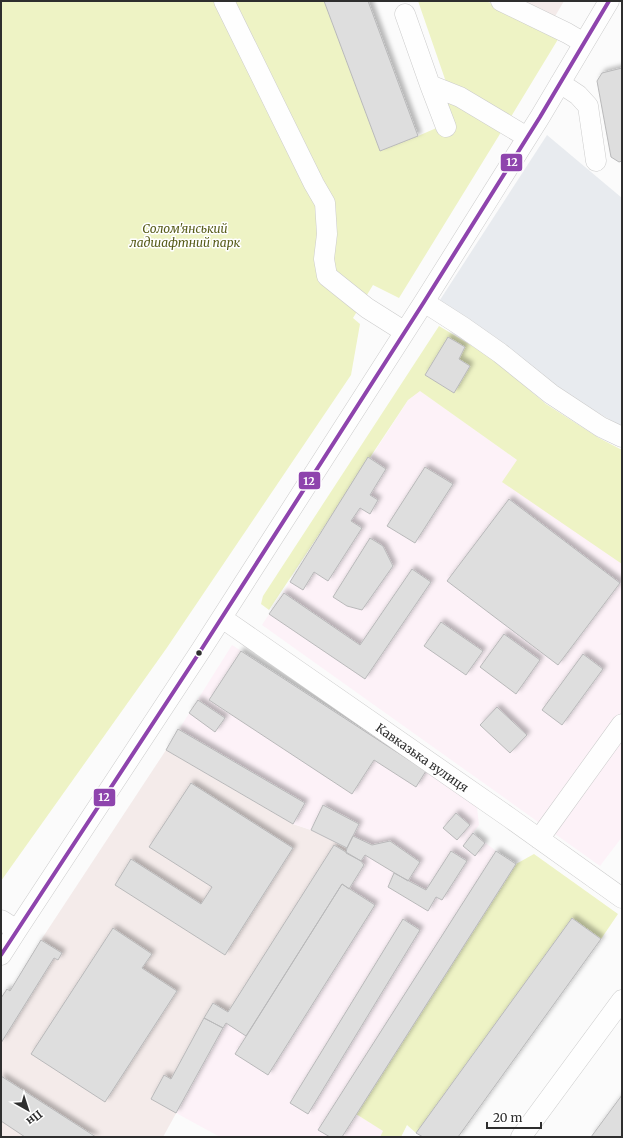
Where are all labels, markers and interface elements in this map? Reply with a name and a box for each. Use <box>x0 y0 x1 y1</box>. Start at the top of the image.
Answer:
line badge: 12 <box>500 153 523 172</box>
text: 12 <box>506 155 518 169</box>
park label: Солом'янський ладшафтний парк <box>129 221 240 250</box>
line badge: 12 <box>298 471 321 490</box>
text: 12 <box>303 474 315 488</box>
unlabelled marker <box>194 648 204 658</box>
street label: Кавказька вулиця <box>373 720 471 795</box>
line badge: 12 <box>93 788 116 807</box>
text: 12 <box>98 790 110 804</box>
north arrow <box>8 1090 48 1130</box>
scale bar <box>487 1104 541 1130</box>
text: Пн <box>23 1107 45 1129</box>
text: 20 m <box>493 1110 522 1125</box>

